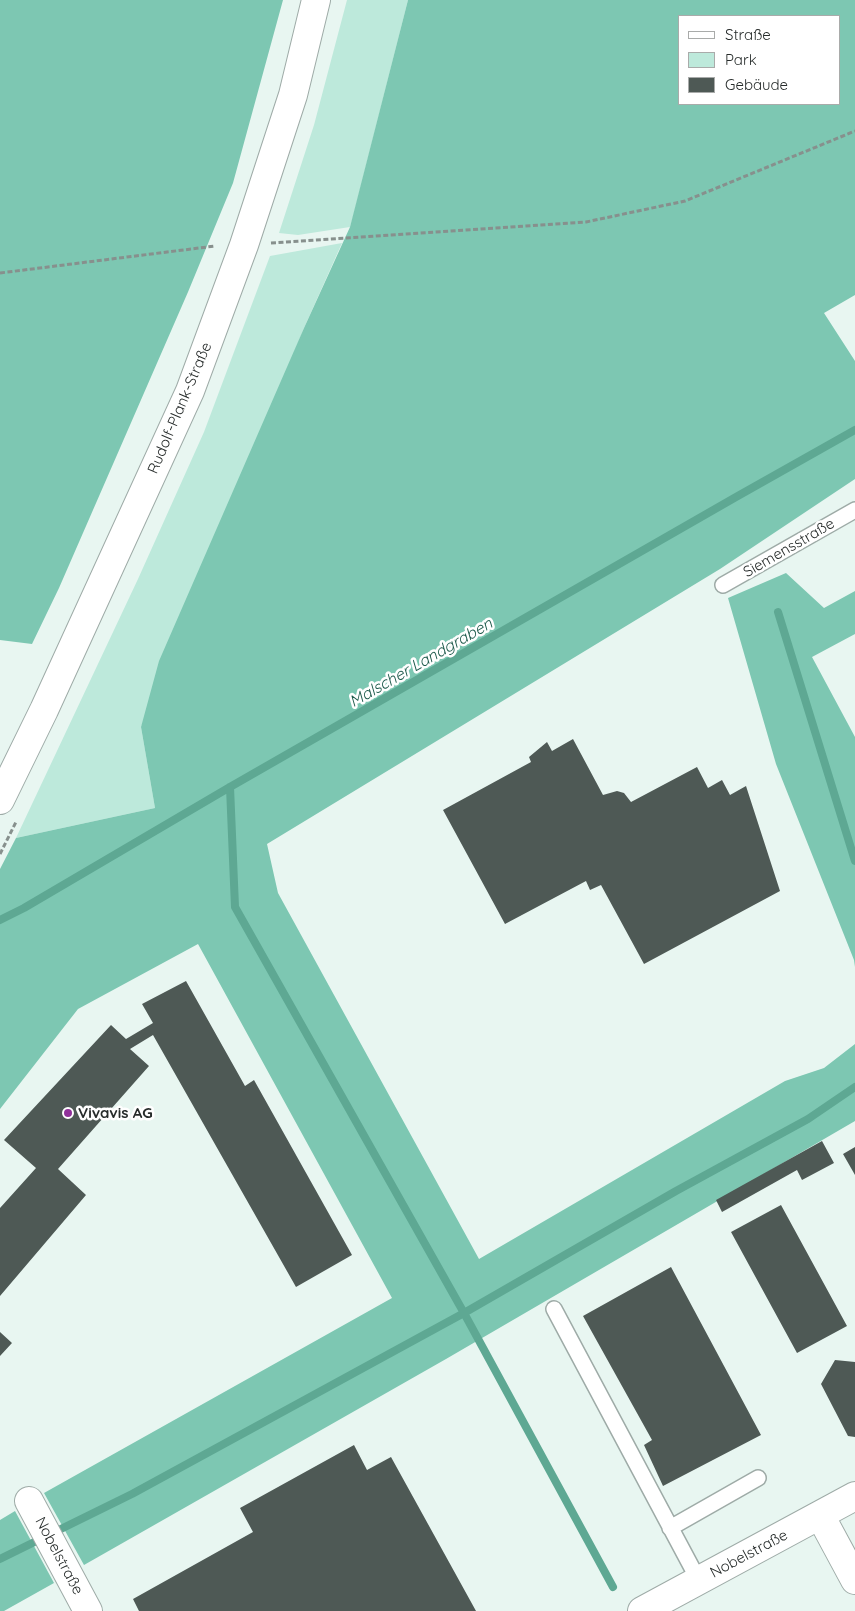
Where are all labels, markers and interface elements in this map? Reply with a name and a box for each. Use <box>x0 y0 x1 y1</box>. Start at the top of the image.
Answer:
legend <box>678 15 840 105</box>
text: Straße <box>725 25 771 44</box>
text: Park <box>725 50 757 69</box>
text: Gebäude <box>725 75 788 94</box>
street label: Rudolf-Plank-Straße <box>144 340 216 476</box>
street label: Siemensstraße <box>740 515 838 581</box>
water label: Malscher Landgraben <box>346 614 496 712</box>
place label: Vivavis AG <box>78 1104 153 1122</box>
marker: Vivavis AG <box>62 1107 74 1119</box>
street label: Nobelstraße <box>31 1514 87 1598</box>
street label: Nobelstraße <box>707 1526 791 1582</box>

